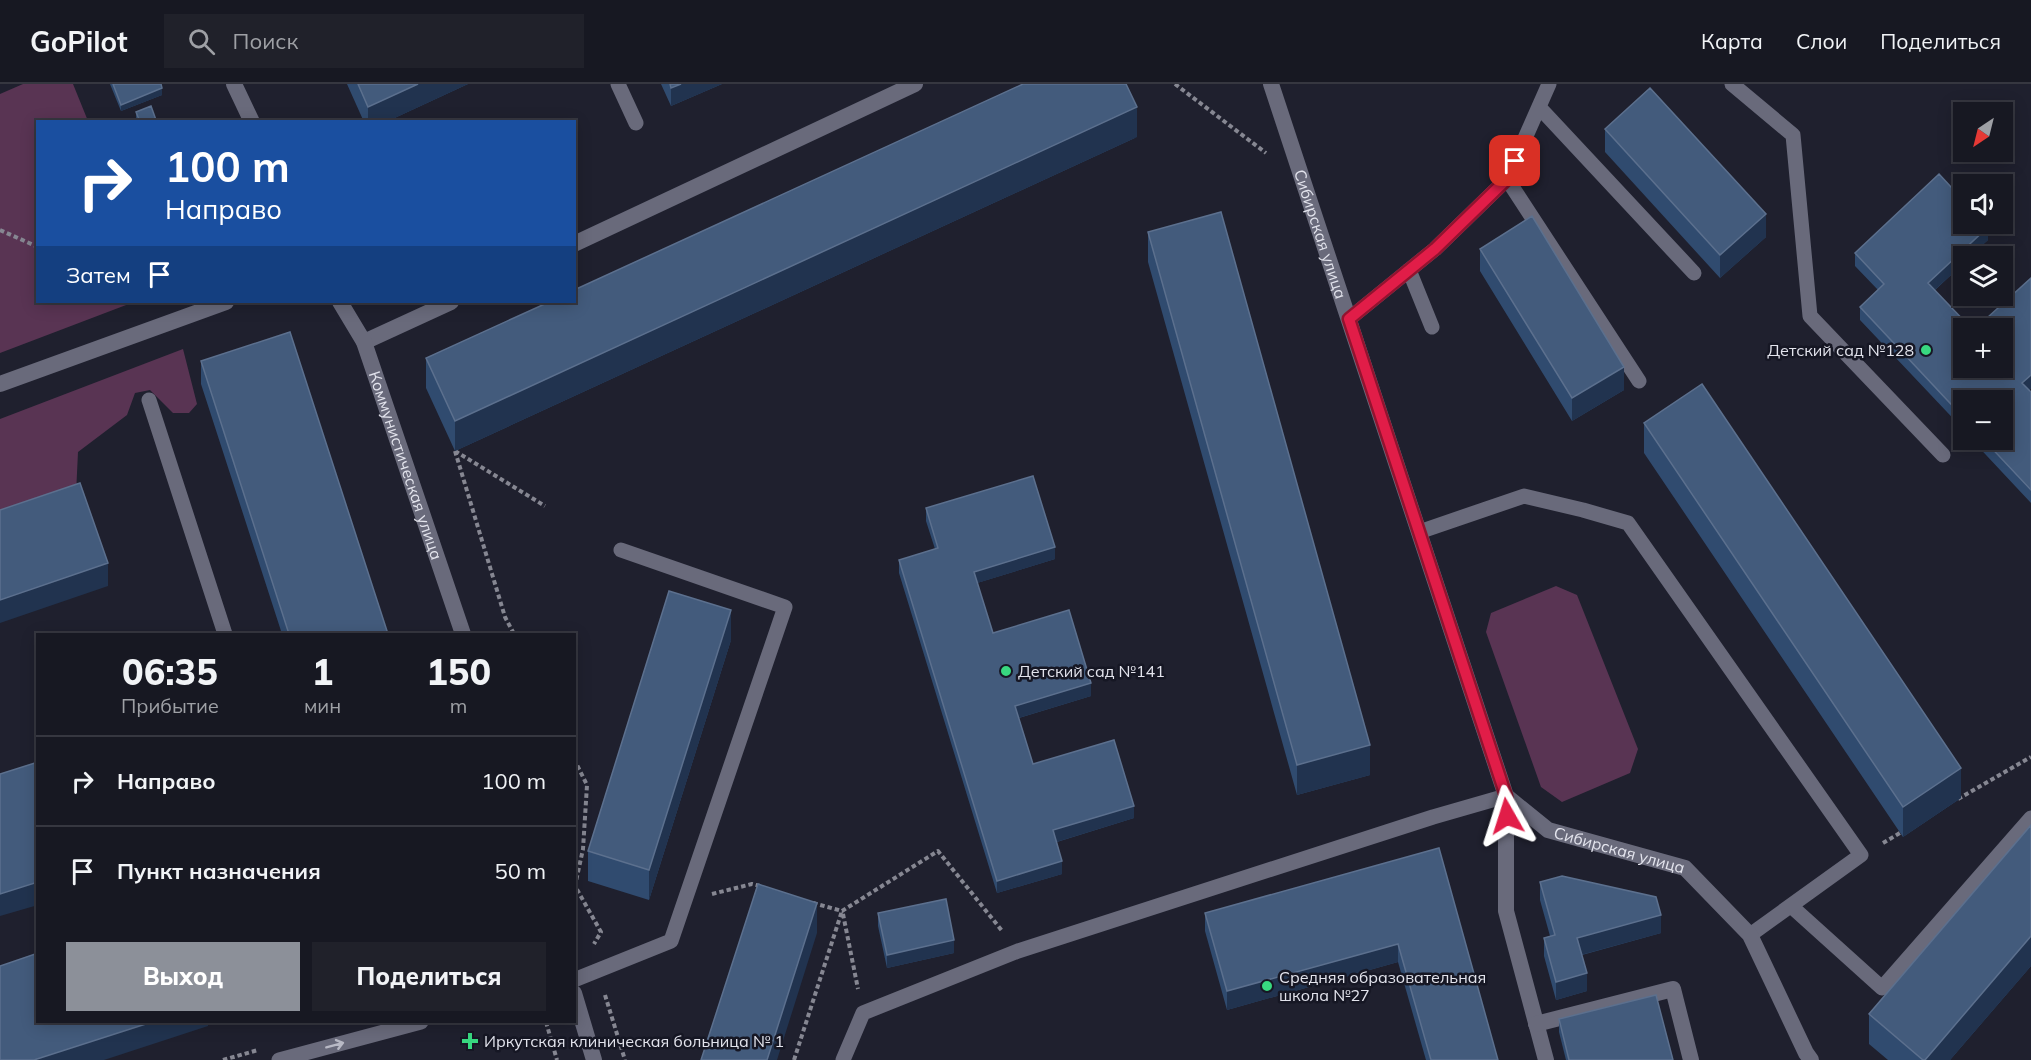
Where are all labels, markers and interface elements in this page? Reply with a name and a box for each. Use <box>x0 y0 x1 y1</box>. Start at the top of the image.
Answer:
search box <box>164 14 584 68</box>
text: GoPilot <box>30 24 128 59</box>
icon: search <box>185 25 218 58</box>
text: Поиск <box>233 27 298 55</box>
text: Карта <box>1701 28 1763 54</box>
text: Слои <box>1796 28 1847 54</box>
text: Поделиться <box>1880 28 2001 54</box>
north arrow <box>1953 102 2013 162</box>
map controls <box>1953 102 2013 450</box>
pin <box>1489 135 1540 186</box>
text: 100 m <box>165 140 290 193</box>
icon: right <box>66 144 144 222</box>
icon: arrive <box>1498 144 1531 177</box>
street label: Сибирская улица <box>1290 167 1351 301</box>
button: sound <box>1953 174 2013 234</box>
text: Направо <box>165 192 282 226</box>
button: layers <box>1953 246 2013 306</box>
icon: arrive <box>143 258 176 291</box>
text: Затем <box>66 261 131 289</box>
button: + <box>1953 318 2013 378</box>
place label: Детский сад №128 <box>1767 340 1914 360</box>
marker: Детский сад №128 <box>1919 343 1933 357</box>
street label: Коммунистическая улица <box>365 368 447 562</box>
button: − <box>1953 390 2013 450</box>
text: 06:35 <box>122 649 218 694</box>
text: 1 <box>312 649 333 694</box>
text: 150 <box>426 649 491 694</box>
place label: Детский сад №141 <box>1018 661 1165 681</box>
marker: Детский сад №141 <box>999 664 1013 678</box>
text: Прибытие <box>121 693 219 718</box>
text: мин <box>304 693 341 718</box>
text: m <box>450 693 467 718</box>
icon: right <box>66 765 99 798</box>
text: Направо <box>117 767 215 795</box>
text: 100 m <box>481 767 546 795</box>
position arrow <box>1475 784 1539 848</box>
street label: Сибирская улица <box>1552 822 1687 878</box>
icon: arrive <box>66 855 99 888</box>
text: Пункт назначения <box>117 857 321 885</box>
text: 50 m <box>495 857 546 885</box>
button: Выход <box>66 942 300 1011</box>
button: Поделиться <box>312 942 546 1011</box>
place label: Средняя образовательная школа №27 <box>1279 967 1486 1005</box>
marker: Средняя образовательная школа №27 <box>1260 979 1274 993</box>
place label: Иркутская клиническая больница № 1 <box>484 1031 784 1051</box>
marker: Иркутская клиническая больница № 1 <box>461 1032 479 1050</box>
one-way arrow <box>325 1038 344 1050</box>

